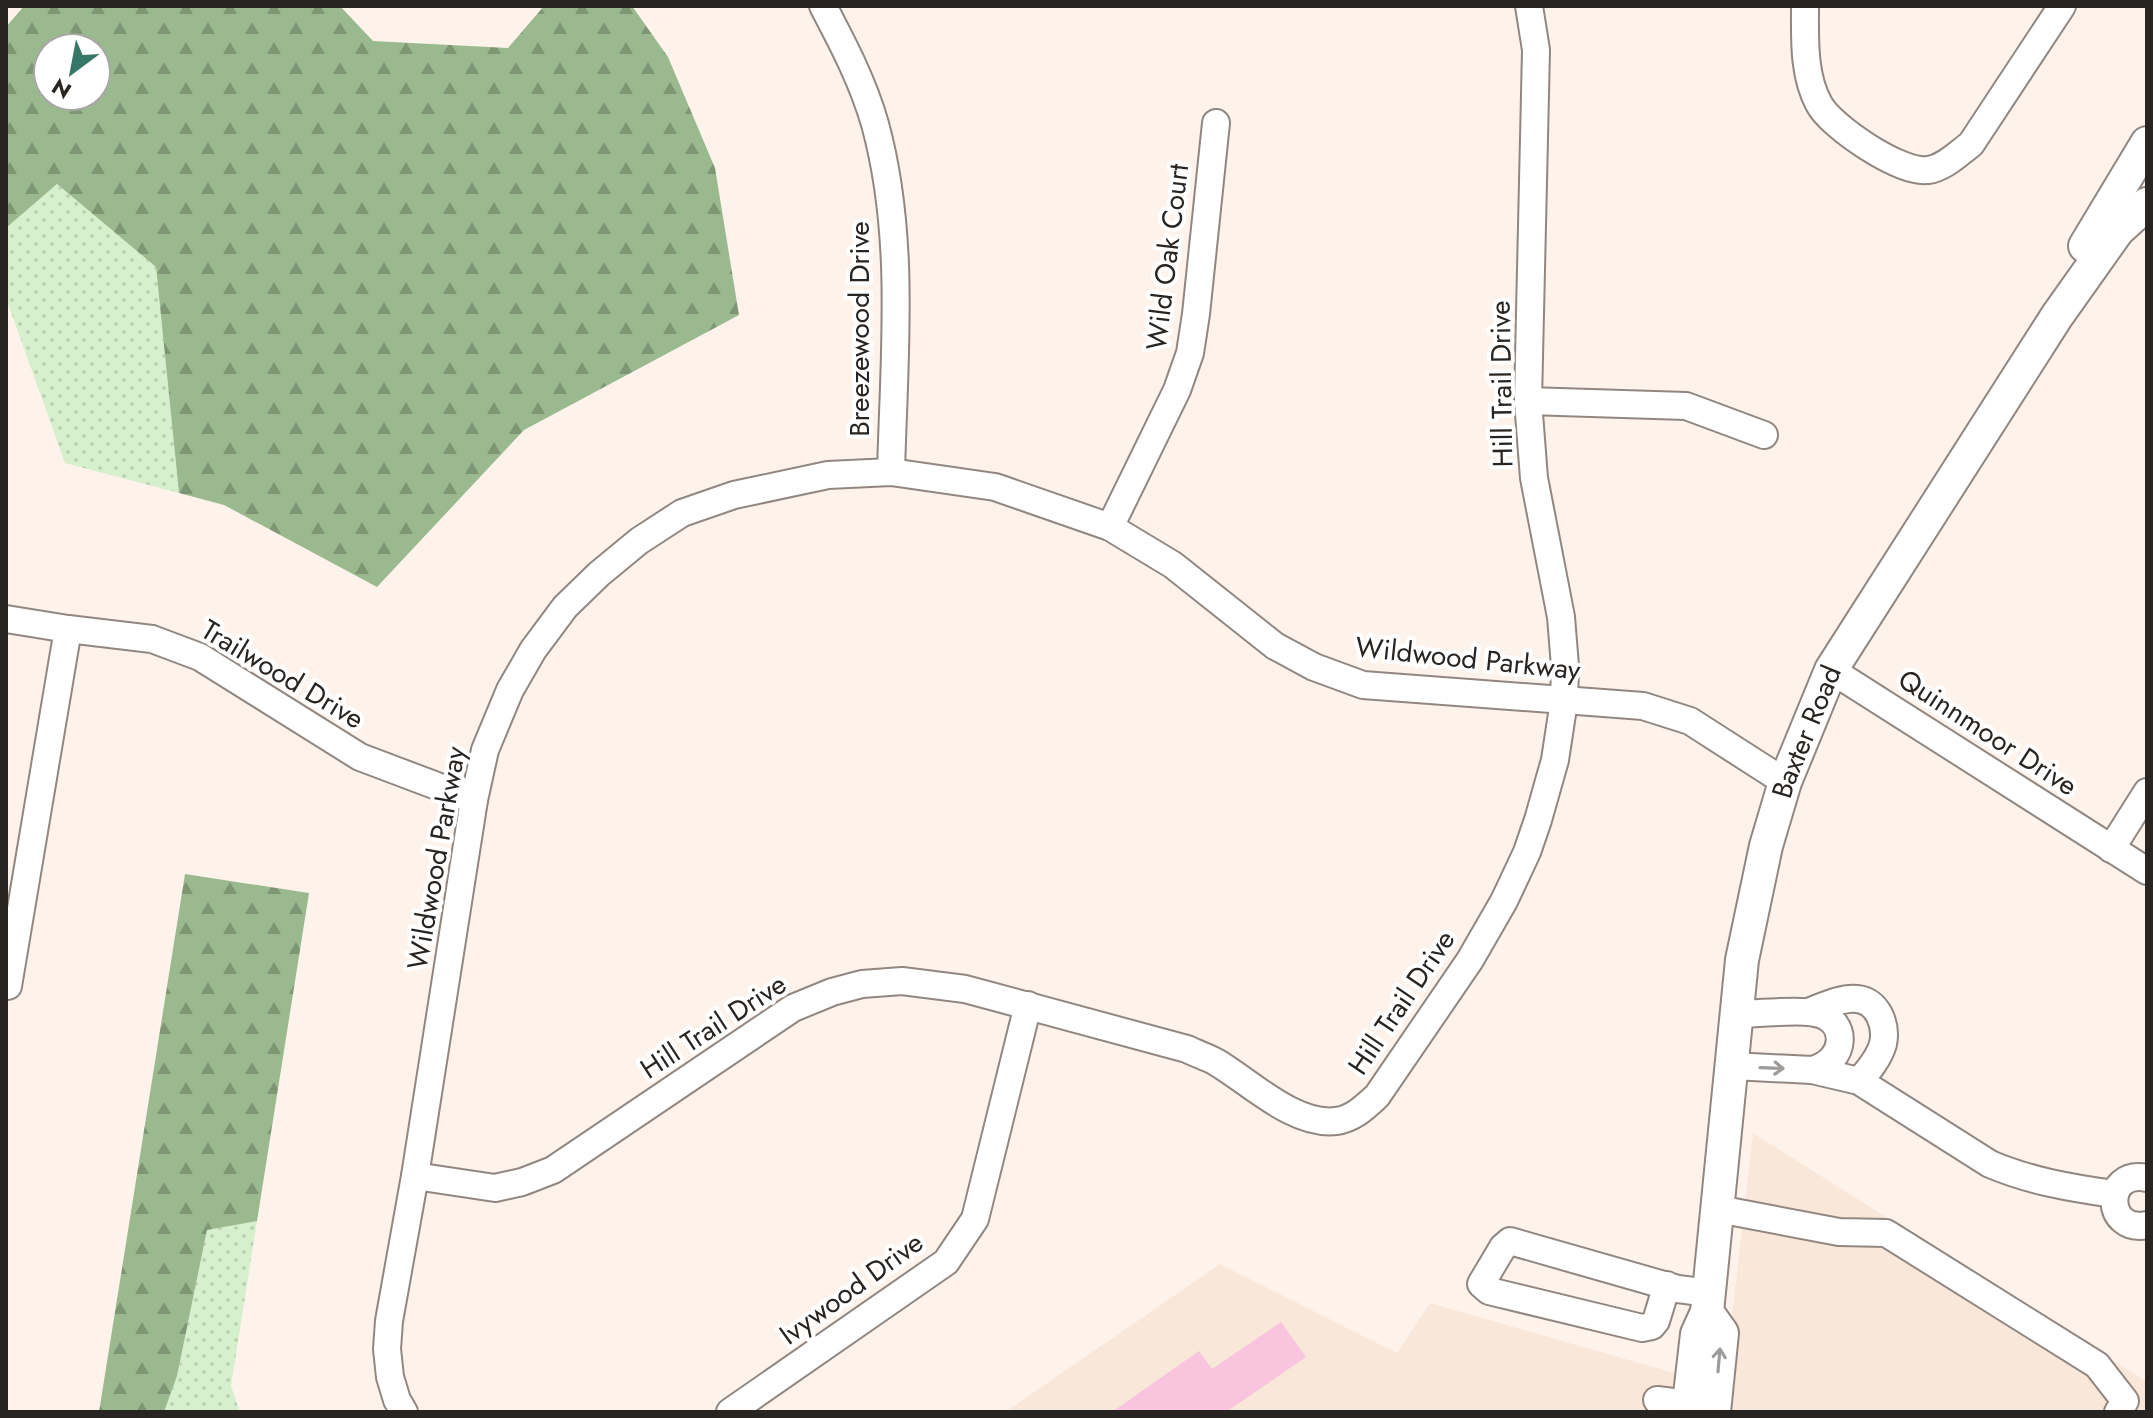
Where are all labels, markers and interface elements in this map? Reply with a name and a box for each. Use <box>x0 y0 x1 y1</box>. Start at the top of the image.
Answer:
north arrow <box>32 32 112 112</box>
text: N <box>46 71 77 107</box>
street label: Wild Oak Court <box>1136 161 1199 353</box>
street label: Breezewood Drive <box>839 221 880 437</box>
street label: Hill Trail Drive <box>1480 300 1523 468</box>
street label: Trailwood Drive <box>194 610 372 739</box>
street label: Wildwood Parkway <box>1353 626 1583 691</box>
street label: Baxter Road <box>1761 659 1852 803</box>
street label: Quinnmoor Drive <box>1890 659 2085 806</box>
street label: Wildwood Parkway <box>397 743 476 973</box>
street label: Hill Trail Drive <box>1338 922 1465 1083</box>
street label: Hill Trail Drive <box>632 964 794 1089</box>
one-way arrow <box>1758 1060 1785 1075</box>
street label: Ivywood Drive <box>771 1222 932 1355</box>
one-way arrow <box>1712 1347 1727 1374</box>

